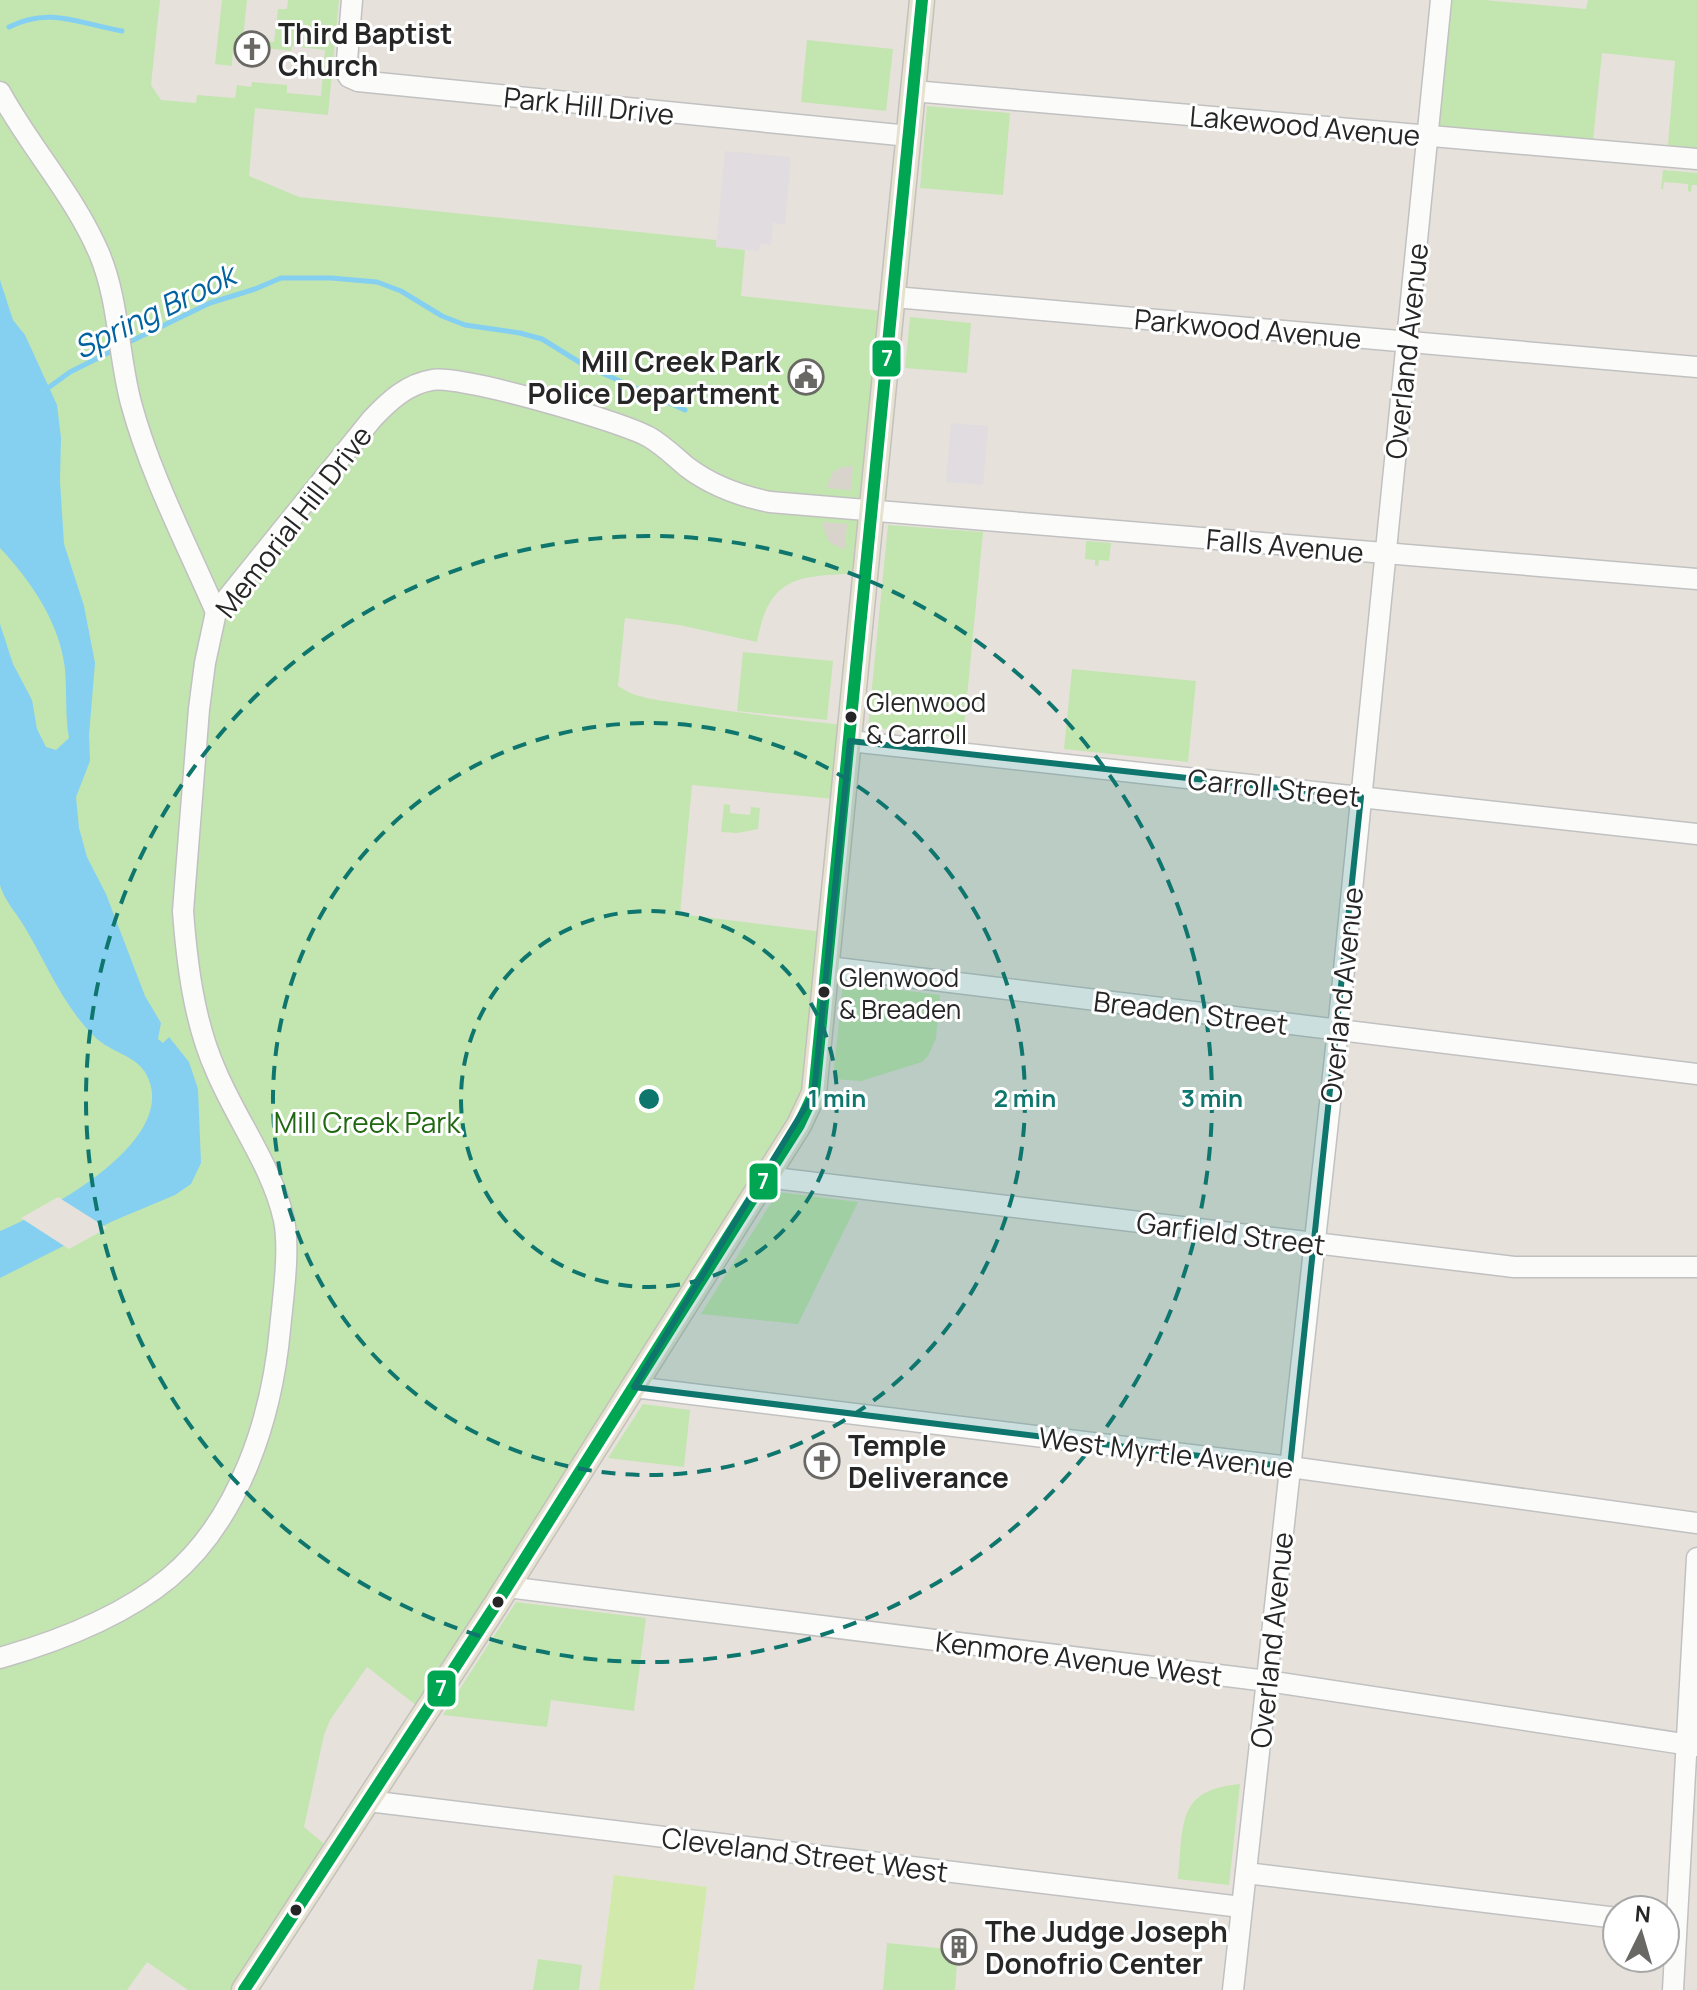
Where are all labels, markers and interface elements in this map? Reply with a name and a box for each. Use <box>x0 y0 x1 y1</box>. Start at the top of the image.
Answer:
place label: Third Baptist Church <box>278 14 452 84</box>
church icon: Third Baptist Church <box>233 30 271 68</box>
street label: Park Hill Drive <box>502 77 676 133</box>
street label: Lakewood Avenue <box>1188 96 1422 154</box>
street label: Overland Avenue <box>1376 241 1436 461</box>
water label: Spring Brook <box>66 252 245 368</box>
street label: Parkwood Avenue <box>1133 299 1363 357</box>
line badge: 7 <box>871 339 902 378</box>
place label: Mill Creek Park Police Department <box>527 342 781 412</box>
text: 7 <box>881 343 893 373</box>
public building icon: Mill Creek Park Police Department <box>787 358 825 396</box>
street label: Memorial Hill Drive <box>206 417 380 625</box>
street label: Falls Avenue <box>1204 519 1366 571</box>
place label: Glenwood & Carroll <box>866 684 986 752</box>
marker: Glenwood & Carroll <box>843 709 859 725</box>
street label: Carroll Street <box>1186 759 1362 815</box>
street label: Overland Avenue <box>1311 885 1371 1105</box>
place label: Glenwood & Breaden <box>839 959 961 1027</box>
street label: Breaden Street <box>1092 981 1290 1043</box>
marker: Glenwood & Breaden <box>816 984 832 1000</box>
text: 1 min <box>808 1081 866 1114</box>
text: 2 min <box>994 1081 1056 1114</box>
text: 3 min <box>1181 1081 1243 1114</box>
centre of rings <box>635 1085 663 1113</box>
park label: Mill Creek Park <box>274 1103 461 1141</box>
line badge: 7 <box>748 1162 779 1201</box>
text: 7 <box>757 1166 769 1196</box>
street label: Garfield Street <box>1135 1203 1327 1263</box>
street label: West Myrtle Avenue <box>1036 1418 1296 1486</box>
place label: Temple Deliverance <box>848 1426 1009 1496</box>
church icon: Temple Deliverance <box>803 1442 841 1480</box>
street label: Overland Avenue <box>1241 1530 1301 1750</box>
unlabelled marker <box>490 1594 506 1610</box>
street label: Kenmore Avenue West <box>934 1622 1224 1694</box>
line badge: 7 <box>426 1669 457 1708</box>
text: 7 <box>435 1673 447 1703</box>
street label: Cleveland Street West <box>660 1818 950 1890</box>
north arrow <box>1601 1894 1681 1974</box>
text: N <box>1634 1898 1652 1930</box>
unlabelled marker <box>288 1902 304 1918</box>
place label: The Judge Joseph Donofrio Center <box>985 1912 1228 1982</box>
building icon: The Judge Joseph Donofrio Center <box>940 1928 978 1966</box>

